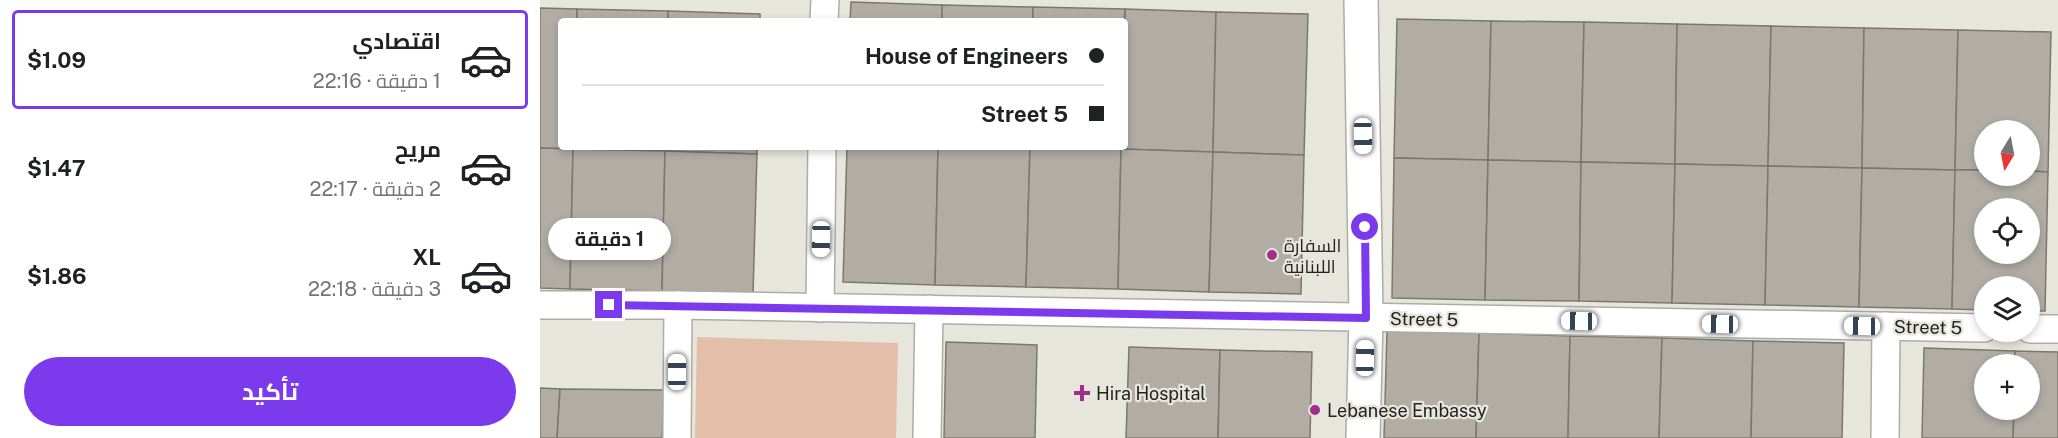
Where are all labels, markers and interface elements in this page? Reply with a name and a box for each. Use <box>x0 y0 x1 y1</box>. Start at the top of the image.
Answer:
text: اقتصادي <box>352 28 441 54</box>
icon: car <box>459 33 513 87</box>
text: House of Engineers <box>865 43 1068 69</box>
text: $1.09 <box>27 47 86 73</box>
text: 1 دقيقة · 22:16 <box>313 69 441 93</box>
text: Street 5 <box>981 101 1068 127</box>
car <box>1354 118 1372 154</box>
north arrow <box>1974 120 2040 186</box>
map controls <box>1974 120 2040 420</box>
text: مريح <box>395 136 441 162</box>
icon: car <box>459 141 513 195</box>
text: $1.47 <box>27 155 85 181</box>
text: 2 دقيقة · 22:17 <box>310 177 441 201</box>
button: locate <box>1974 198 2040 264</box>
route start <box>1351 213 1378 240</box>
callout: 1 دقيقة <box>548 218 670 260</box>
car <box>812 221 830 257</box>
text: 1 دقيقة <box>575 227 644 251</box>
place label: السفارة اللبنانية <box>1284 235 1341 277</box>
text: XL <box>413 244 441 270</box>
marker: السفارة اللبنانية <box>1265 248 1279 262</box>
icon: car <box>459 249 513 303</box>
text: $1.86 <box>27 263 87 289</box>
button: layers <box>1974 276 2040 342</box>
text: 3 دقيقة · 22:18 <box>308 277 441 301</box>
route end <box>595 291 622 318</box>
street label: Street 5 <box>1390 308 1458 330</box>
car <box>1561 312 1597 330</box>
car <box>1702 315 1738 333</box>
street label: Street 5 <box>1894 316 1962 338</box>
car <box>1844 317 1880 335</box>
car <box>1356 340 1374 376</box>
car <box>668 354 686 390</box>
button: + <box>1974 354 2040 420</box>
button: تأكيد <box>24 357 516 426</box>
place label: Hira Hospital <box>1096 383 1206 404</box>
marker: Hira Hospital <box>1073 384 1091 402</box>
place label: Lebanese Embassy <box>1327 400 1487 421</box>
marker: Lebanese Embassy <box>1308 403 1322 417</box>

